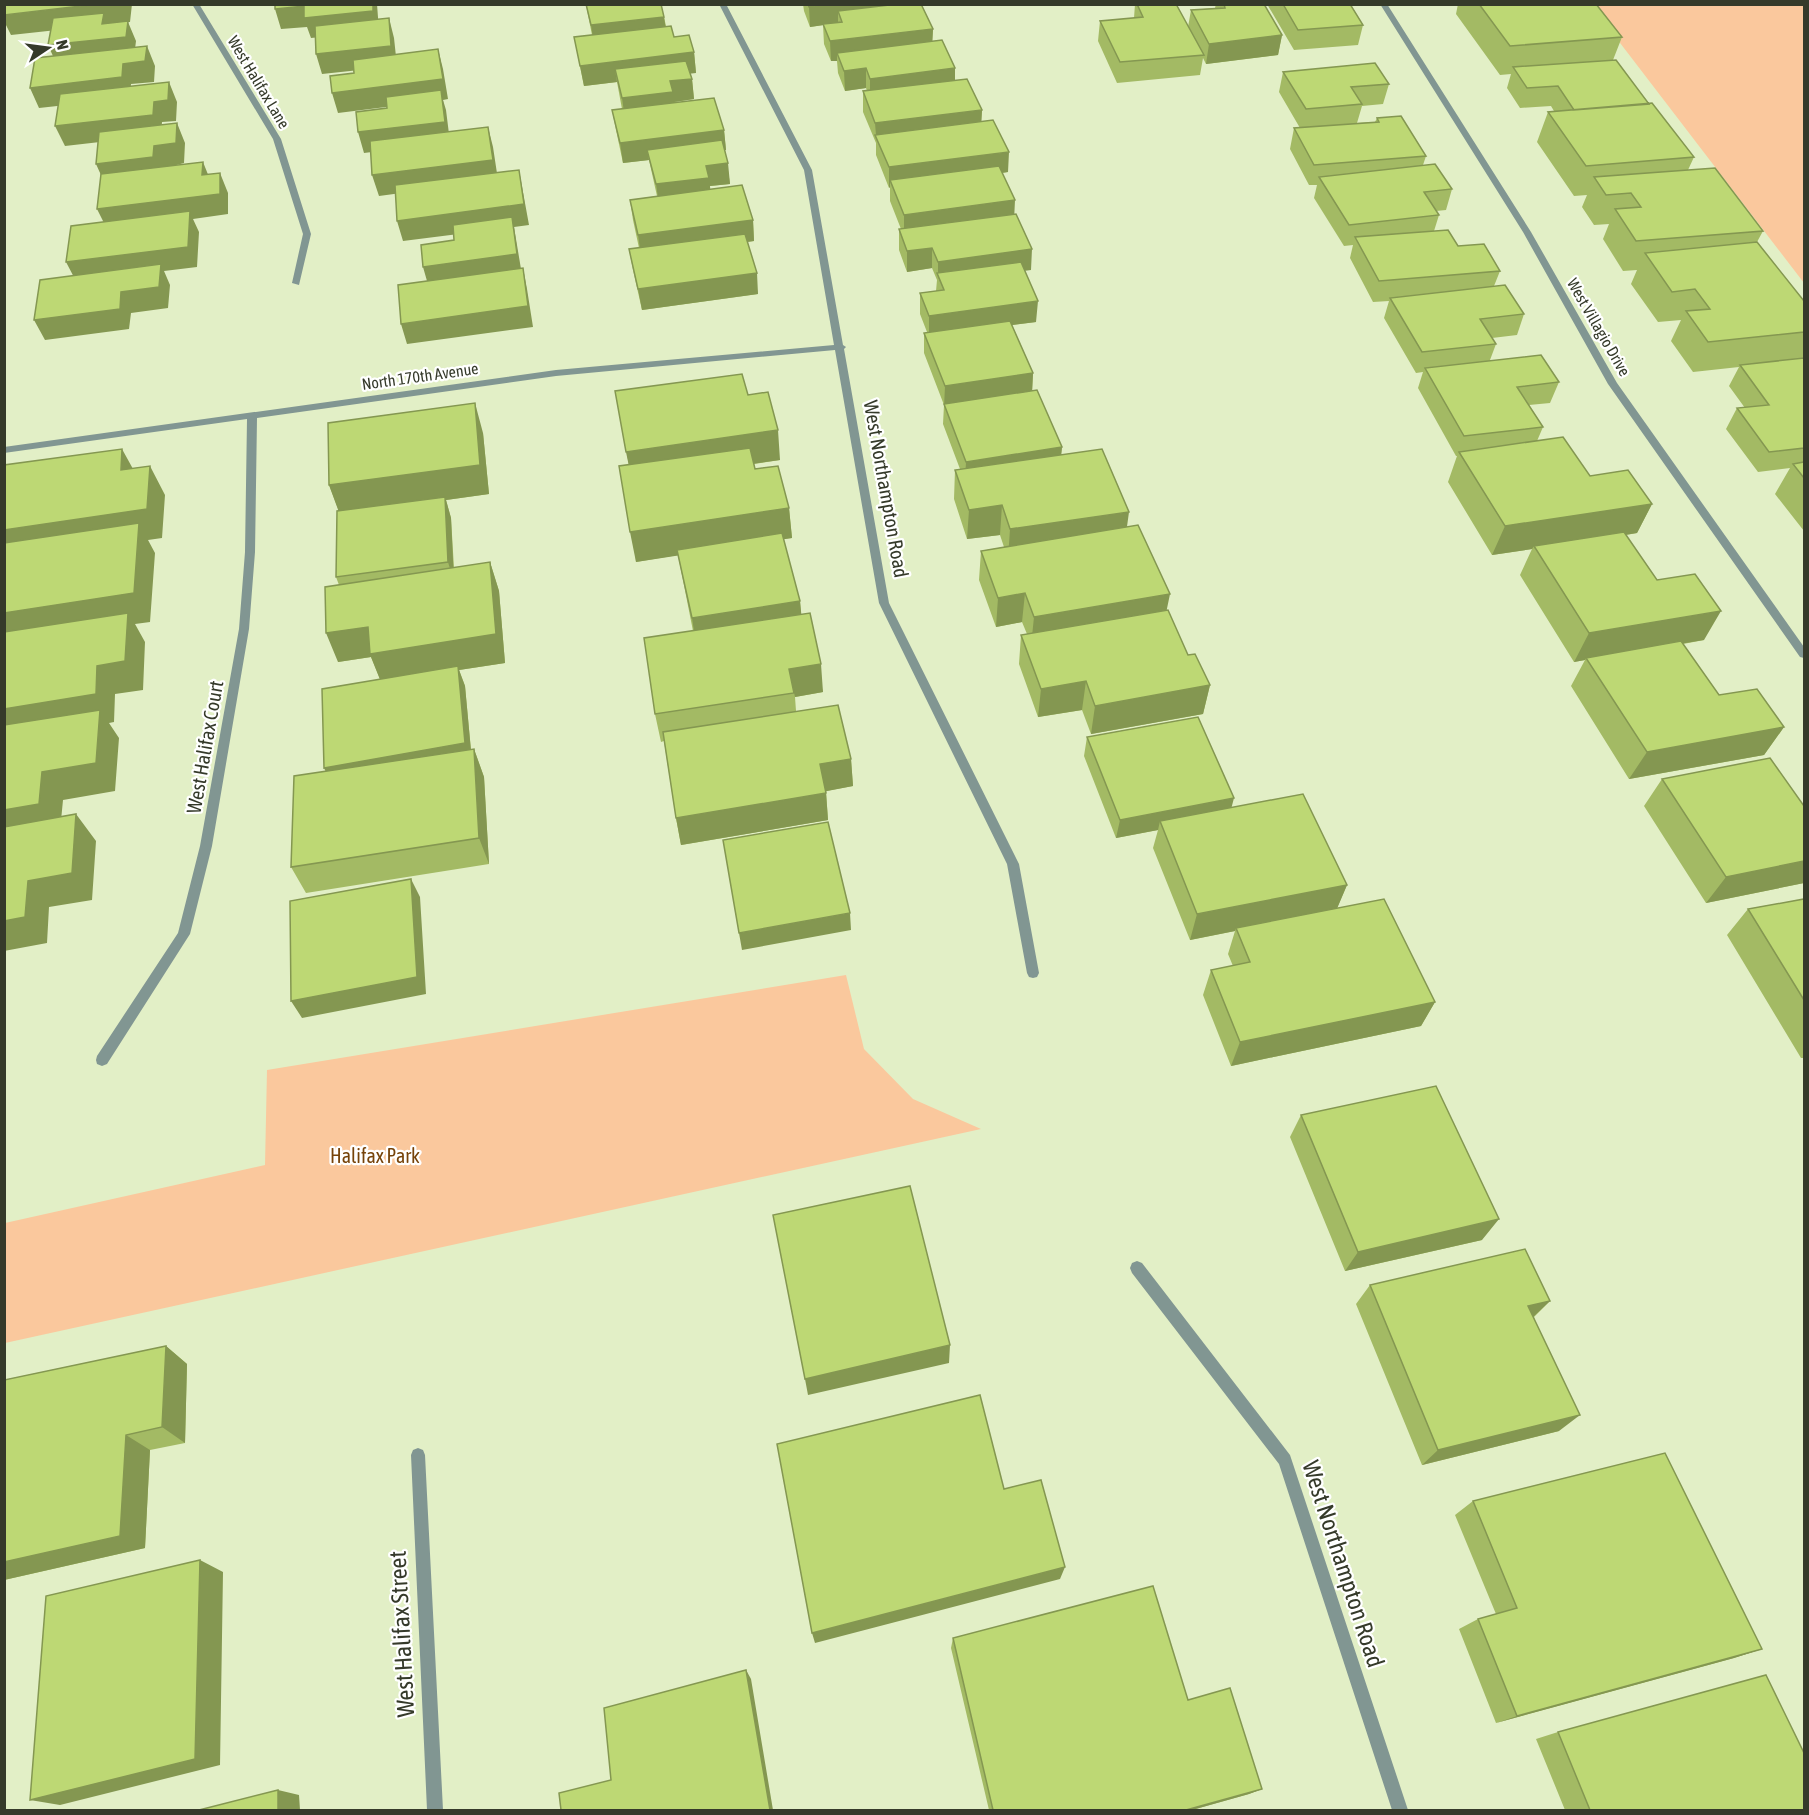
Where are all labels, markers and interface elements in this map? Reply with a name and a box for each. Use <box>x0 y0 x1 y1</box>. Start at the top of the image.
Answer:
north arrow <box>18 18 78 78</box>
street label: West Halifax Lane <box>224 33 294 131</box>
text: N <box>53 38 72 51</box>
street label: West Villagio Drive <box>1563 275 1634 379</box>
street label: North 170th Avenue <box>361 359 479 393</box>
street label: West Northampton Road <box>860 398 913 579</box>
street label: West Halifax Court <box>182 678 228 815</box>
park label: Halifax Park <box>330 1144 420 1167</box>
street label: West Northampton Road <box>1297 1457 1390 1671</box>
street label: West Halifax Street <box>384 1550 419 1718</box>

